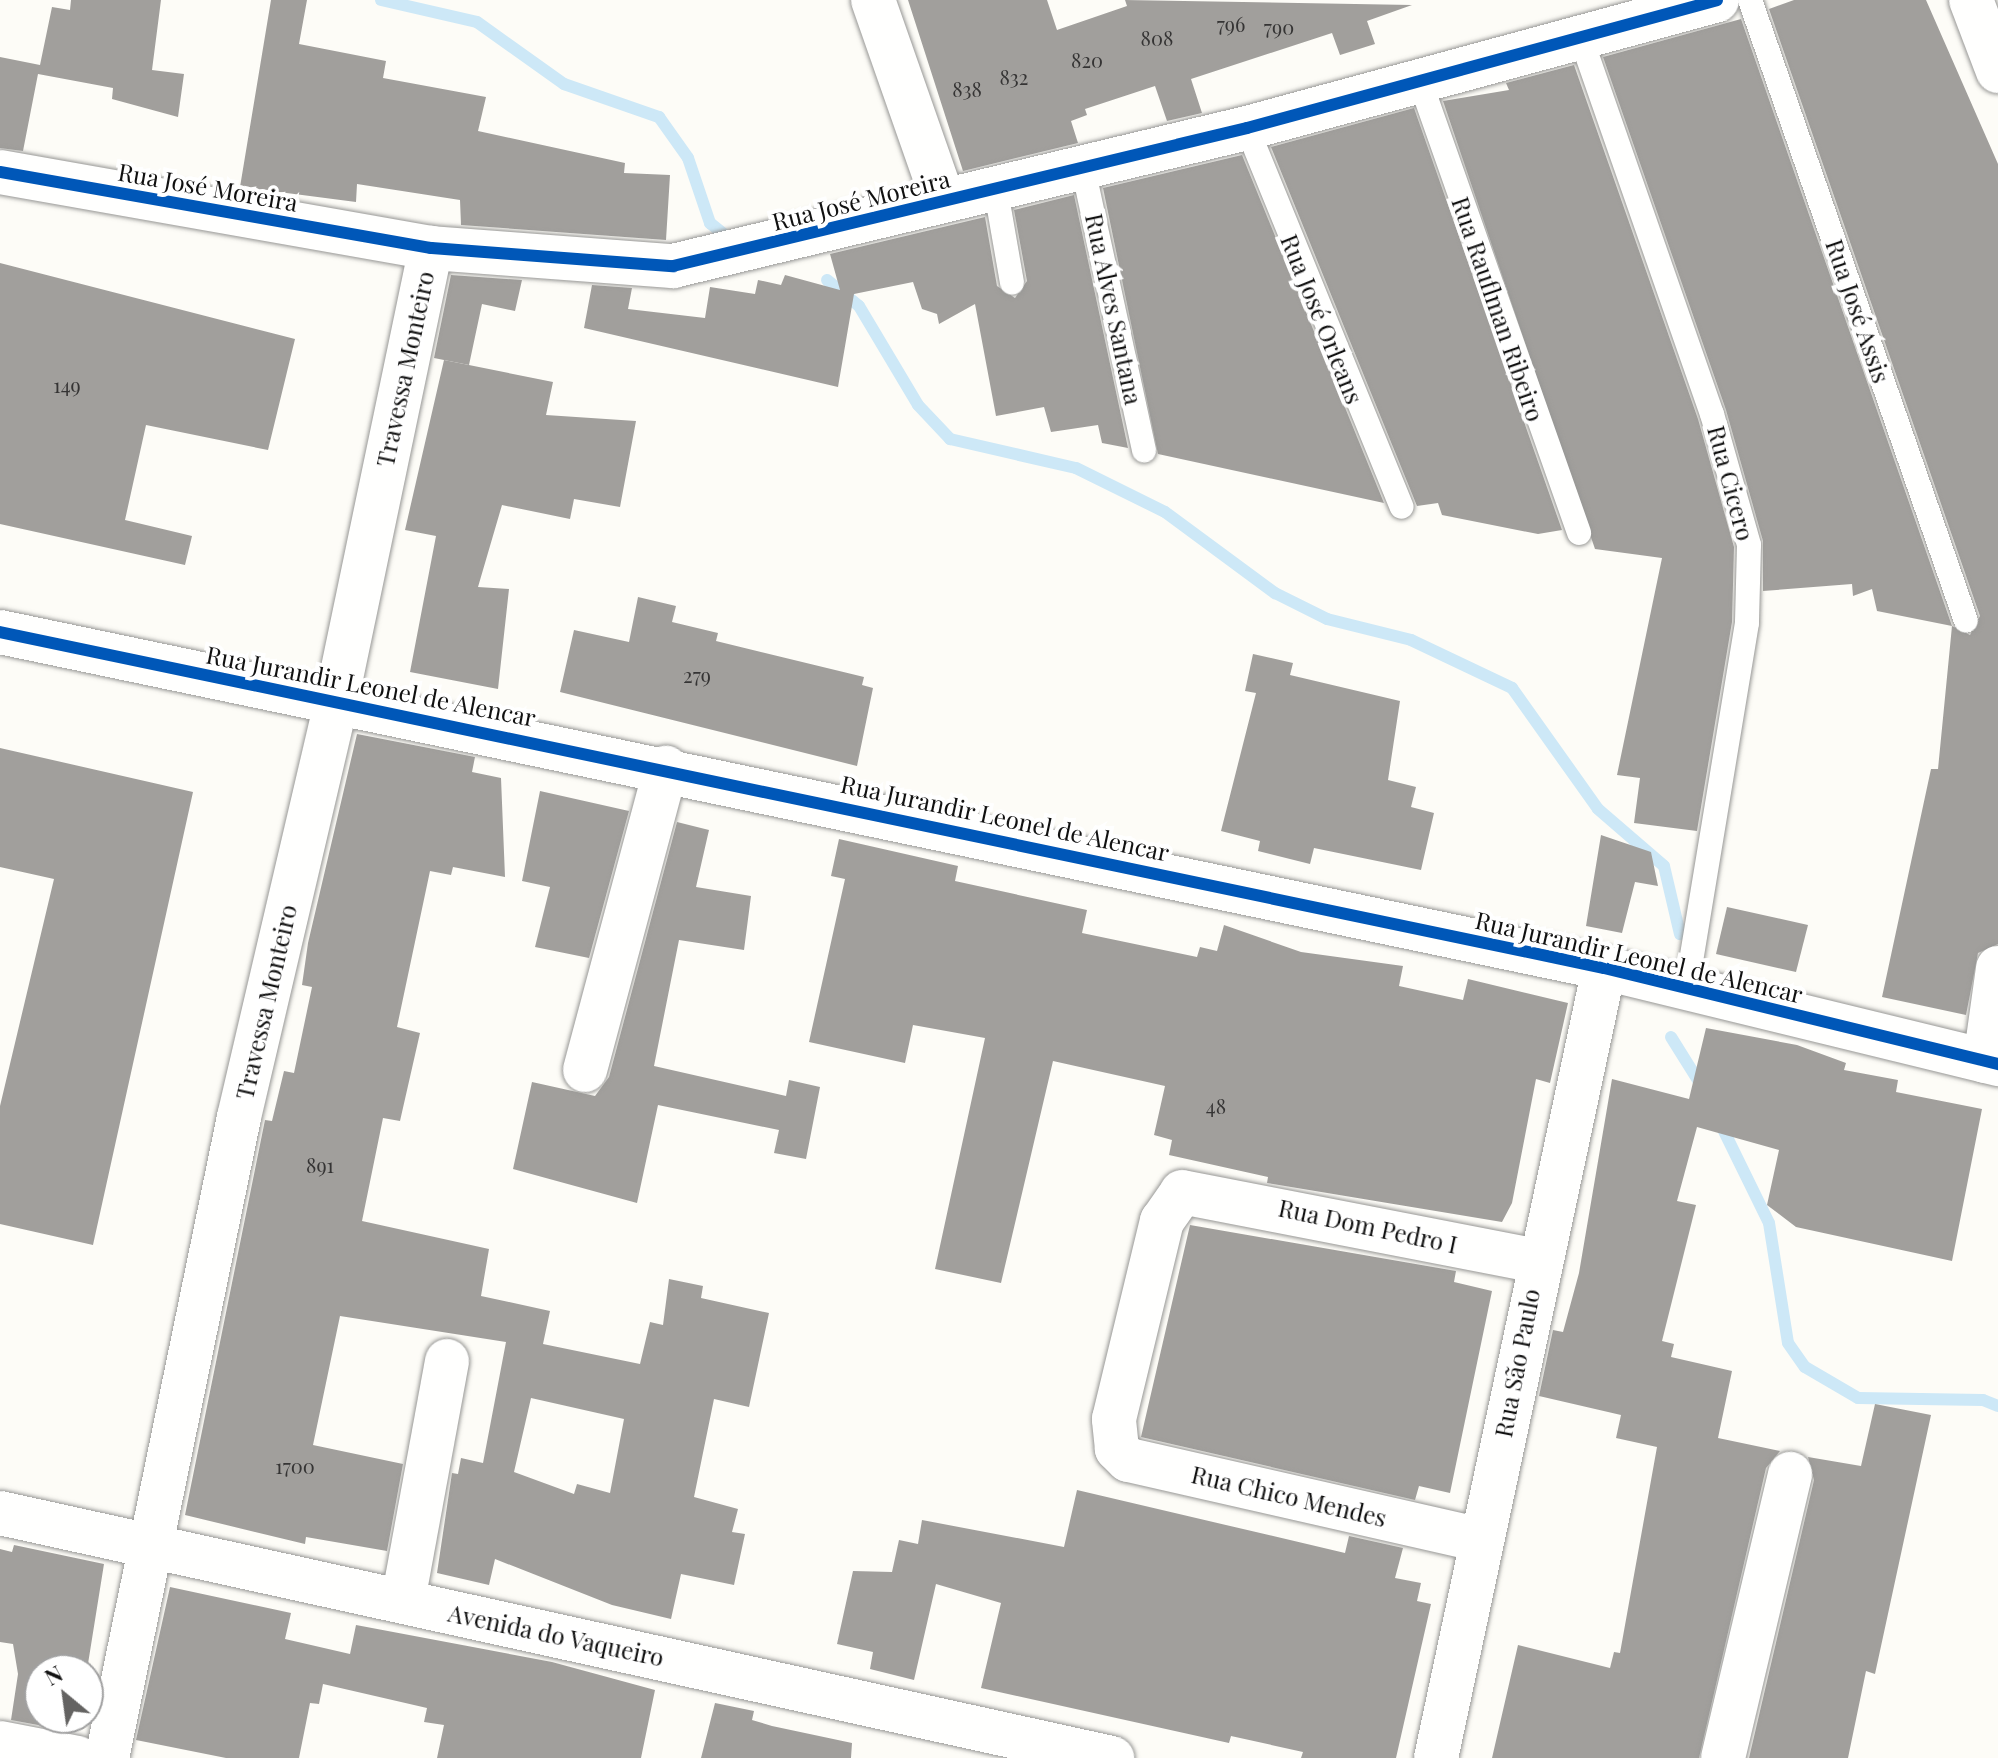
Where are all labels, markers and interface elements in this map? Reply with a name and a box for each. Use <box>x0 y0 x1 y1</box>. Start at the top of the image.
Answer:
house number: 796 <box>1217 11 1245 35</box>
house number: 790 <box>1264 14 1294 38</box>
house number: 808 <box>1141 25 1173 49</box>
house number: 820 <box>1071 47 1103 71</box>
house number: 832 <box>1000 64 1028 88</box>
house number: 838 <box>952 76 982 100</box>
street label: Rua José Moreira <box>116 157 300 217</box>
street label: Rua José Moreira <box>769 164 953 236</box>
street label: Rua Rauflman Ribeiro <box>1446 193 1550 425</box>
street label: Rua Alves Santana <box>1080 210 1148 408</box>
street label: Rua José Orleans <box>1275 230 1369 408</box>
street label: Rua José Assis <box>1820 235 1896 387</box>
street label: Travessa Monteiro <box>370 268 440 470</box>
house number: 149 <box>53 372 81 396</box>
street label: Rua Cicero <box>1702 422 1760 544</box>
street label: Rua Jurandir Leonel de Alencar <box>203 640 539 732</box>
house number: 279 <box>683 662 711 686</box>
street label: Rua Jurandir Leonel de Alencar <box>837 769 1173 867</box>
street label: Travessa Monteiro <box>230 902 302 1102</box>
street label: Rua Jurandir Leonel de Alencar <box>1472 905 1806 1009</box>
house number: 48 <box>1206 1093 1226 1117</box>
house number: 891 <box>306 1152 334 1176</box>
street label: Rua Dom Pedro I <box>1276 1193 1460 1259</box>
street label: Rua São Paulo <box>1488 1286 1546 1440</box>
house number: 1700 <box>275 1453 315 1477</box>
street label: Rua Chico Mendes <box>1189 1460 1389 1532</box>
street label: Avenida do Vaqueiro <box>445 1598 667 1672</box>
north arrow <box>24 1654 104 1734</box>
text: N <box>39 1658 68 1692</box>

